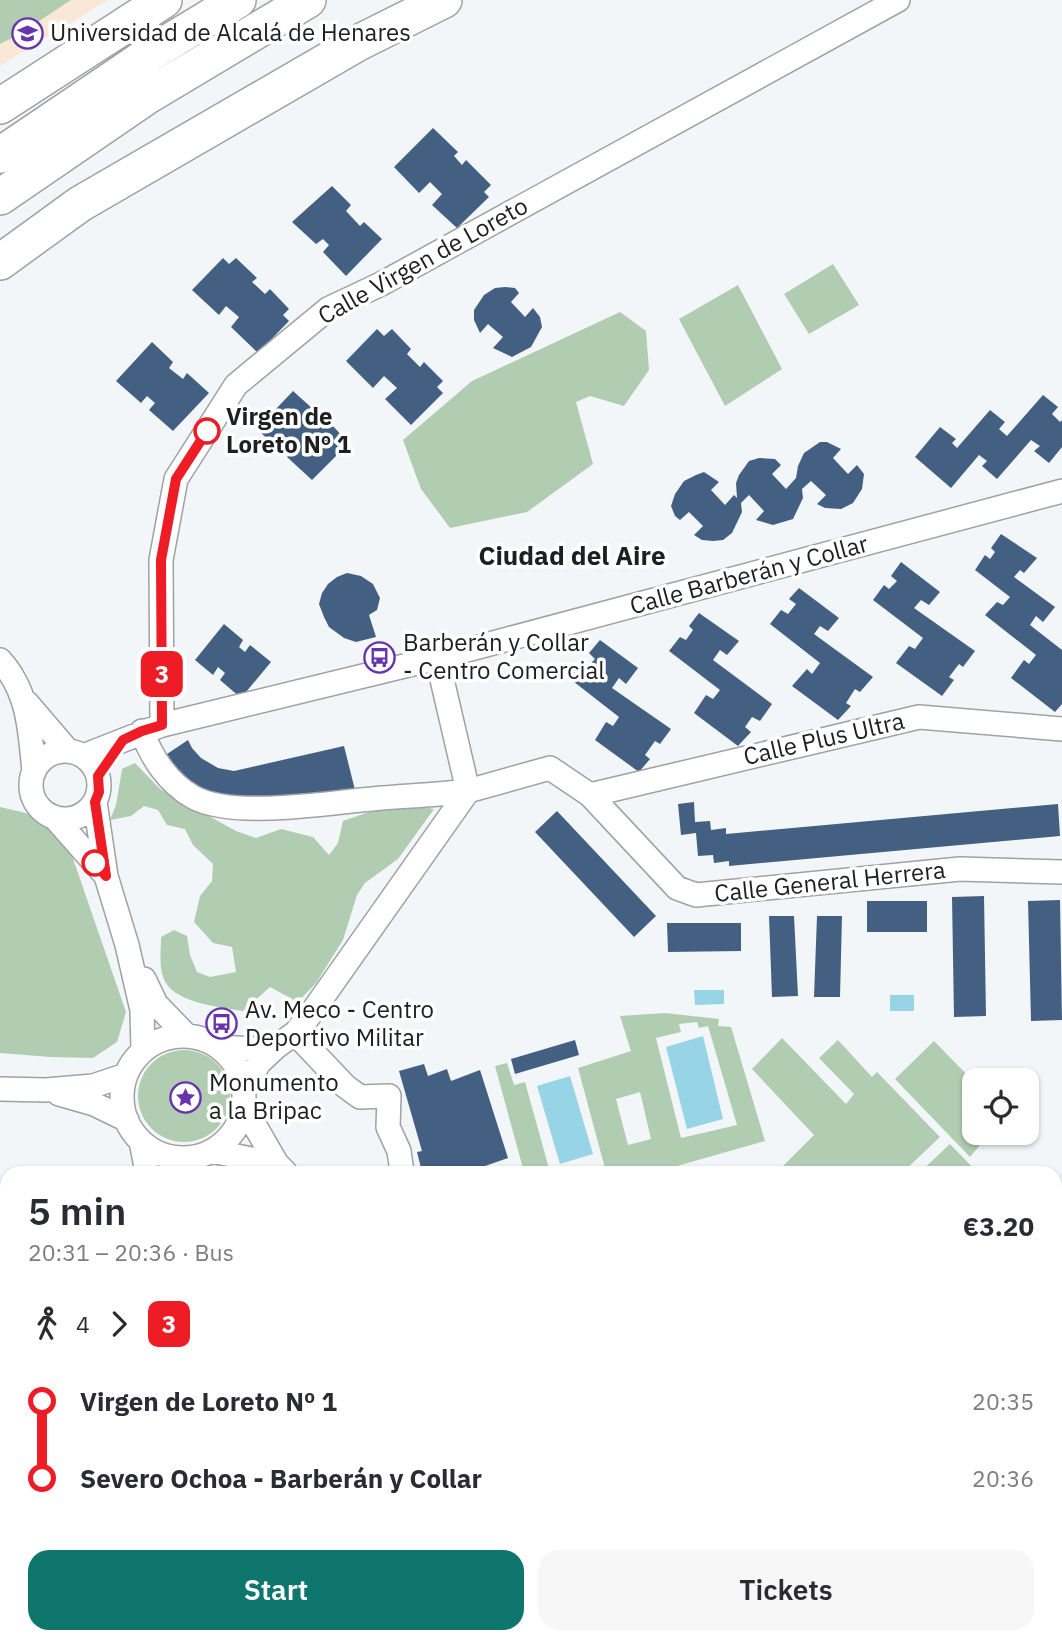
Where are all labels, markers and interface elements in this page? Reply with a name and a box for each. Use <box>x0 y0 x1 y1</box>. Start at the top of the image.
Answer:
school or university icon: Universidad de Alcalá de Henares <box>10 16 44 50</box>
place label: Universidad de Alcalá de Henares <box>50 16 411 48</box>
street label: Calle Virgen de Loreto <box>312 189 533 331</box>
place label: Virgen de Loreto Nº 1 <box>226 400 351 460</box>
marker: Virgen de Loreto Nº 1 <box>194 418 220 444</box>
street label: Calle Barberán y Collar <box>626 527 872 621</box>
district label: Ciudad del Aire <box>478 538 666 572</box>
place label: Barberán y Collar - Centro Comercial <box>403 626 605 686</box>
bus stop icon: Barberán y Collar - Centro Comercial <box>363 640 397 674</box>
line badge: 3 <box>139 651 185 697</box>
text: 3 <box>155 658 169 690</box>
street label: Calle Plus Ultra <box>740 704 908 772</box>
unlabelled marker <box>82 850 108 876</box>
street label: Calle General Herrera <box>713 853 947 909</box>
place label: Av. Meco - Centro Deportivo Militar <box>245 993 434 1053</box>
bus stop icon: Av. Meco - Centro Deportivo Militar <box>205 1007 239 1041</box>
place label: Monumento a la Bripac <box>209 1066 339 1126</box>
map controls <box>962 1068 1039 1145</box>
button: locate <box>962 1068 1039 1145</box>
place icon: Monumento a la Bripac <box>169 1080 203 1114</box>
text: 5 min <box>28 1186 126 1235</box>
text: €3.20 <box>963 1209 1034 1243</box>
text: 20:31 – 20:36 · Bus <box>28 1237 234 1267</box>
icon: walk <box>28 1305 66 1343</box>
icon: forward <box>100 1305 138 1343</box>
text: 3 <box>162 1308 176 1340</box>
text: 4 <box>76 1309 90 1339</box>
text: Virgen de Loreto Nº 1 <box>80 1384 337 1418</box>
text: 20:35 <box>972 1386 1034 1416</box>
text: Severo Ochoa - Barberán y Collar <box>80 1461 482 1495</box>
text: 20:36 <box>972 1463 1034 1493</box>
button: Start <box>28 1550 524 1630</box>
button: Tickets <box>538 1550 1034 1630</box>

